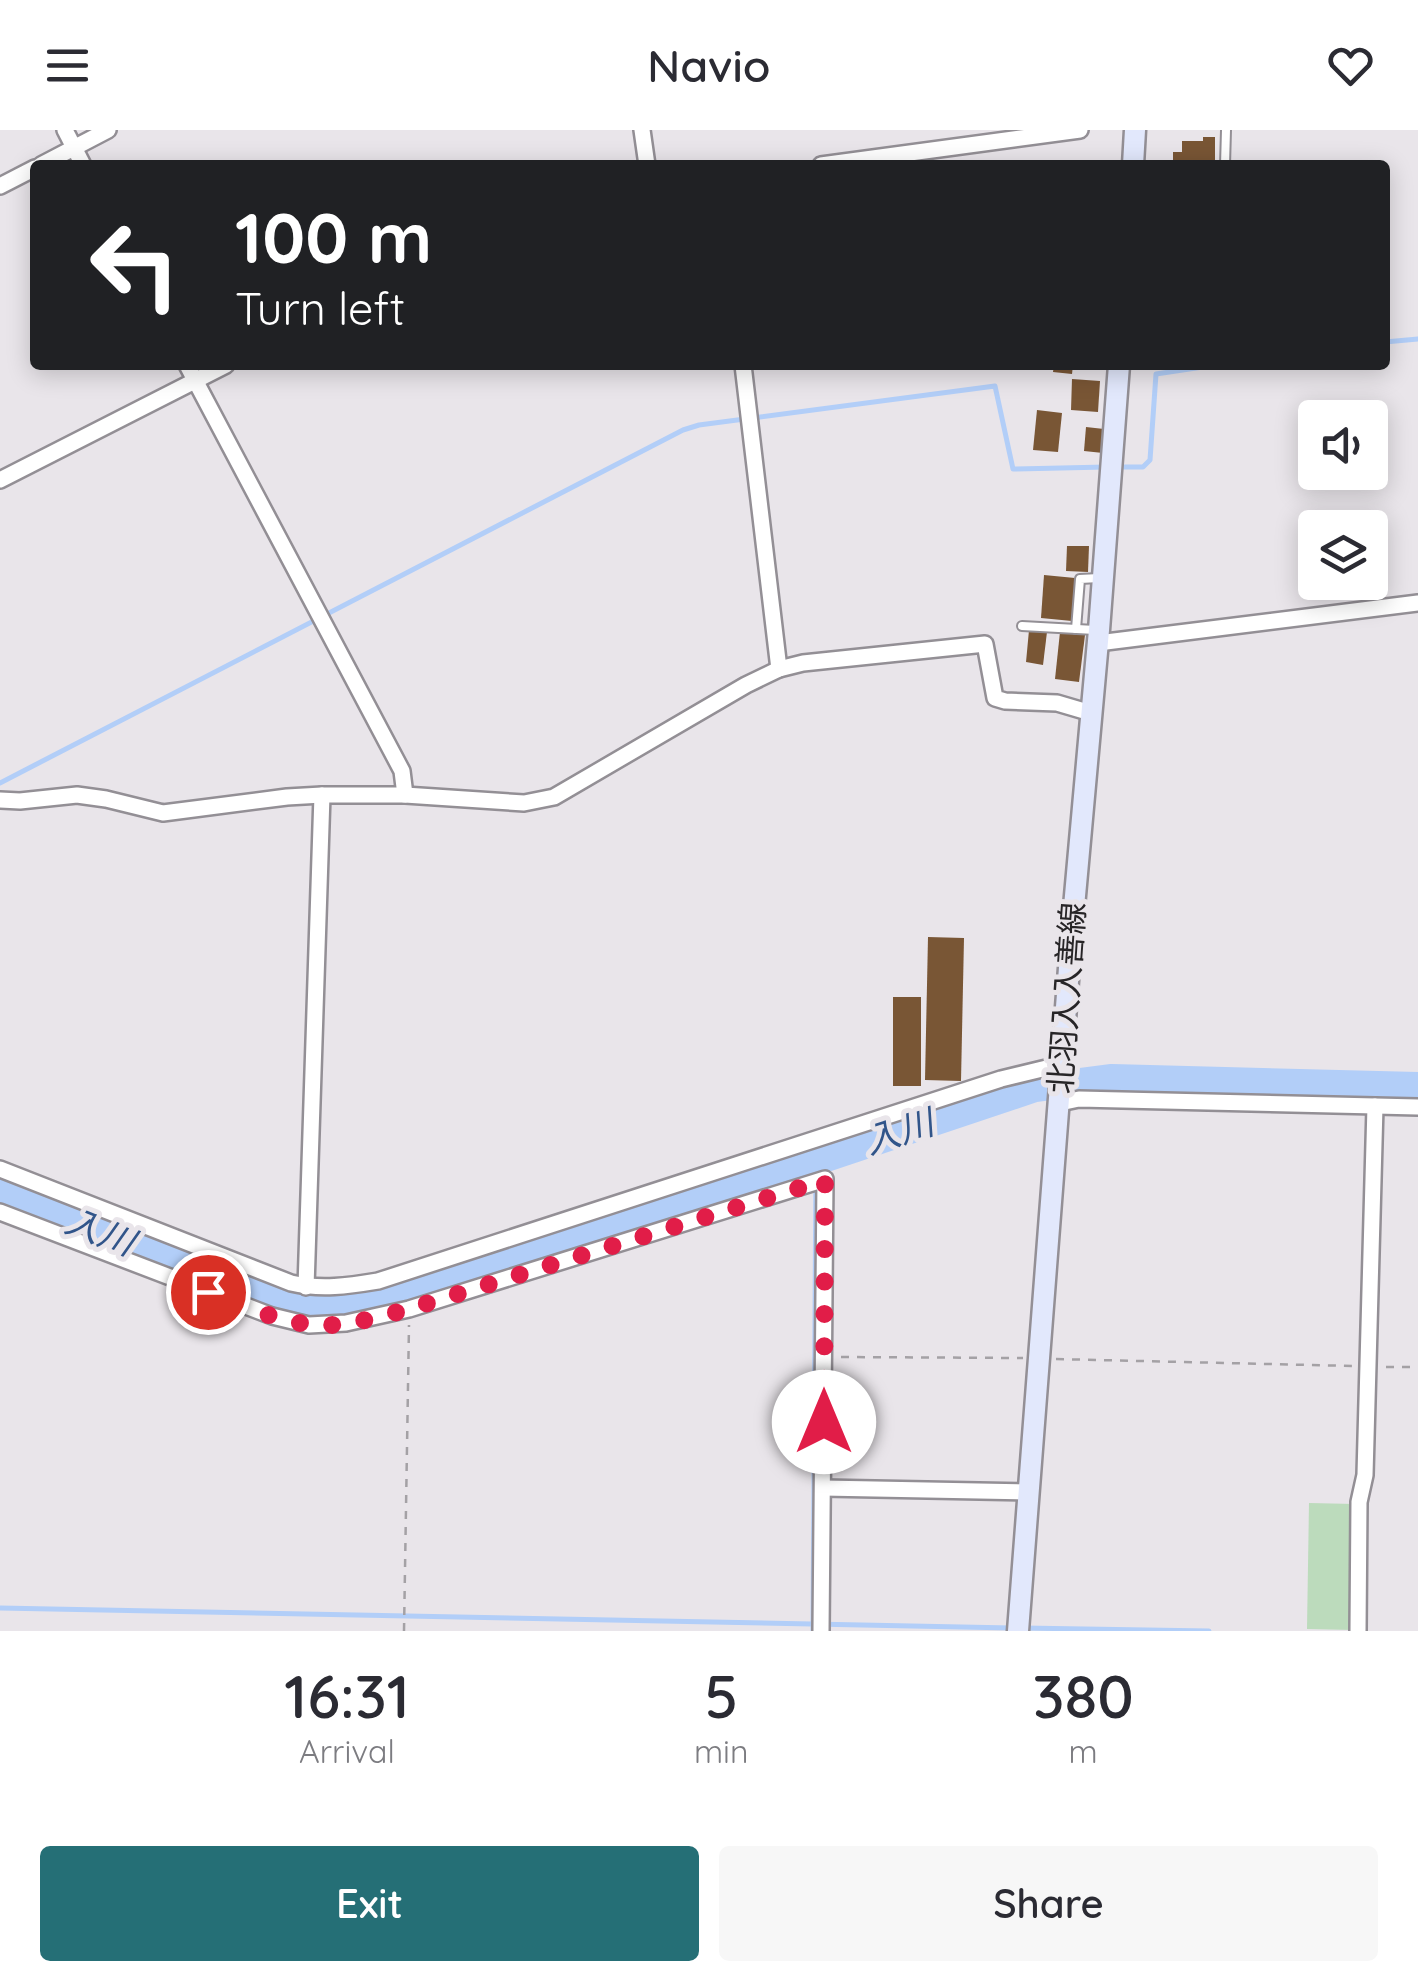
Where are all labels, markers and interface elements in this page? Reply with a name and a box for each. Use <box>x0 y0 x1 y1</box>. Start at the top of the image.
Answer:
text: Navio <box>647 37 771 93</box>
icon: menu <box>40 38 95 93</box>
icon: heart <box>1323 38 1378 93</box>
text: 100 m <box>235 193 432 281</box>
icon: left <box>70 200 200 330</box>
text: Turn left <box>235 280 405 336</box>
map controls <box>1298 400 1388 600</box>
button: sound <box>1298 400 1388 490</box>
button: layers <box>1298 510 1388 600</box>
street label: 北羽入入善線 <box>1039 901 1093 1095</box>
water label: 入川 <box>859 1098 943 1163</box>
water label: 入川 <box>60 1198 145 1266</box>
pin <box>166 1250 251 1335</box>
icon: arrive <box>181 1265 236 1320</box>
position arrow <box>772 1370 876 1474</box>
text: 16:31 <box>284 1658 410 1733</box>
text: 5 <box>704 1658 738 1733</box>
text: 380 <box>1033 1658 1134 1733</box>
text: Arrival <box>299 1731 395 1771</box>
text: min <box>694 1731 748 1771</box>
text: m <box>1069 1731 1098 1771</box>
button: Exit <box>40 1846 699 1961</box>
button: Share <box>719 1846 1378 1961</box>

